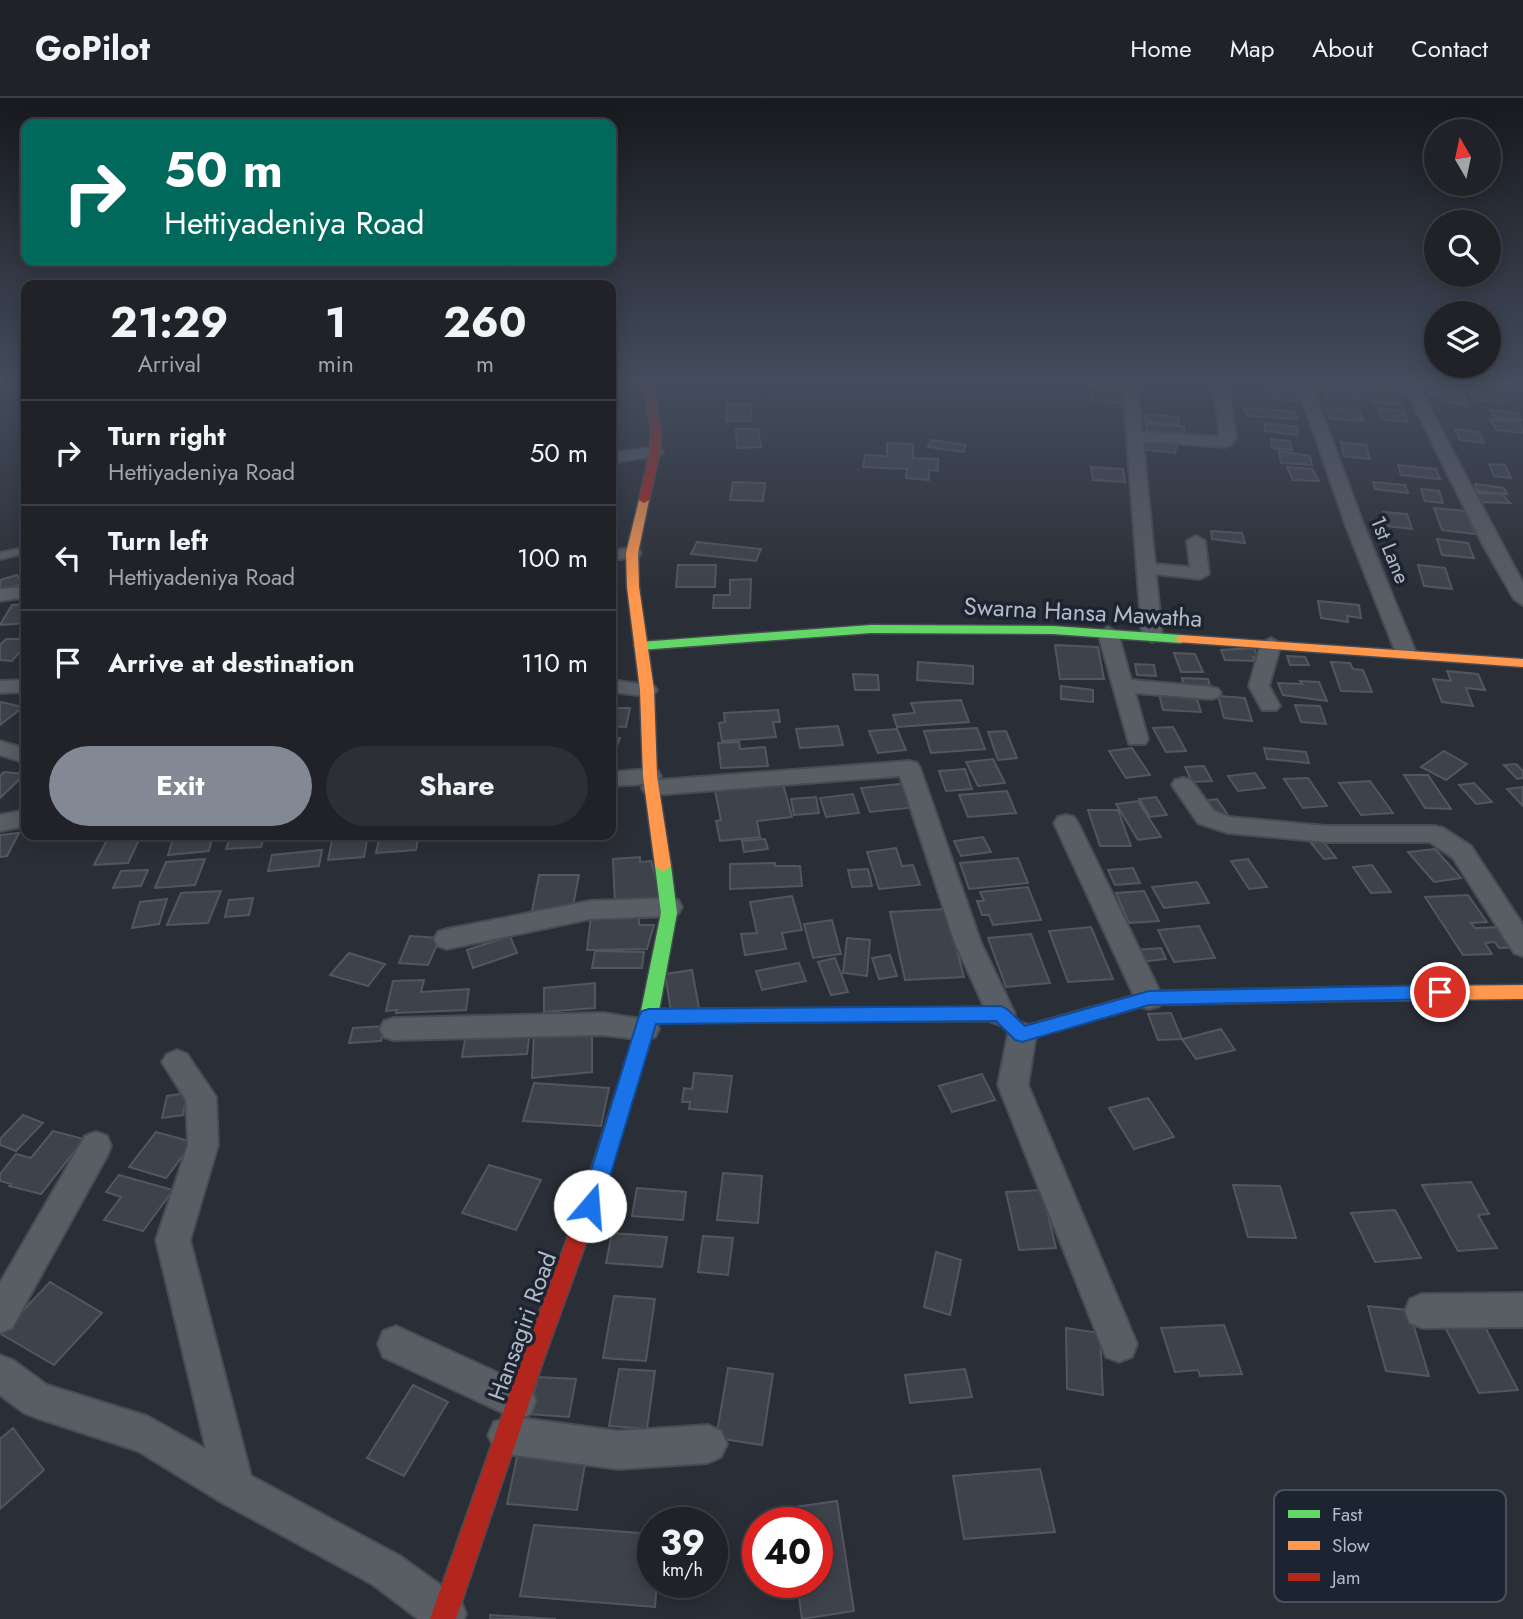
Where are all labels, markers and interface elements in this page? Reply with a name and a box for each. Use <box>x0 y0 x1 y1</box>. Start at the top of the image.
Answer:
text: GoPilot <box>35 25 150 72</box>
text: Home <box>1130 31 1192 66</box>
text: Map <box>1230 31 1274 66</box>
text: About <box>1312 31 1373 66</box>
text: Contact <box>1411 31 1488 66</box>
north arrow <box>1424 119 1502 196</box>
map controls <box>1424 119 1501 378</box>
text: 50 m <box>164 135 283 205</box>
icon: right <box>49 147 140 238</box>
text: Hettiyadeniya Road <box>164 200 424 246</box>
button: search <box>1424 210 1501 287</box>
text: 21:29 <box>110 292 228 353</box>
text: 1 <box>325 292 346 353</box>
text: 260 <box>443 292 527 353</box>
button: layers <box>1424 301 1501 378</box>
text: Arrival <box>138 347 201 381</box>
text: min <box>318 347 354 381</box>
text: m <box>476 347 494 381</box>
text: Turn right <box>108 417 226 455</box>
icon: right <box>49 434 87 472</box>
text: 50 m <box>530 434 588 472</box>
text: Hettiyadeniya Road <box>108 455 295 489</box>
street label: 1st Lane <box>1363 512 1417 589</box>
text: Turn left <box>108 522 208 560</box>
icon: left <box>49 539 87 577</box>
text: 100 m <box>517 539 588 577</box>
text: Hettiyadeniya Road <box>108 560 295 594</box>
street label: Swarna Hansa Mawatha <box>963 588 1203 636</box>
icon: arrive <box>49 644 87 682</box>
text: Arrive at destination <box>108 644 355 682</box>
text: 110 m <box>521 644 588 682</box>
button: Exit <box>49 746 312 826</box>
button: Share <box>326 746 588 826</box>
pin <box>1410 962 1470 1022</box>
icon: arrive <box>1421 973 1459 1011</box>
position arrow <box>553 1169 627 1243</box>
street label: Hansagiri Road <box>479 1247 565 1405</box>
legend <box>1274 1490 1506 1602</box>
text: Fast <box>1332 1501 1363 1528</box>
speed limit sign: 40 <box>742 1507 833 1598</box>
text: 39 <box>660 1518 705 1568</box>
text: Slow <box>1332 1532 1370 1559</box>
text: km/h <box>662 1557 703 1583</box>
text: Jam <box>1329 1564 1361 1591</box>

